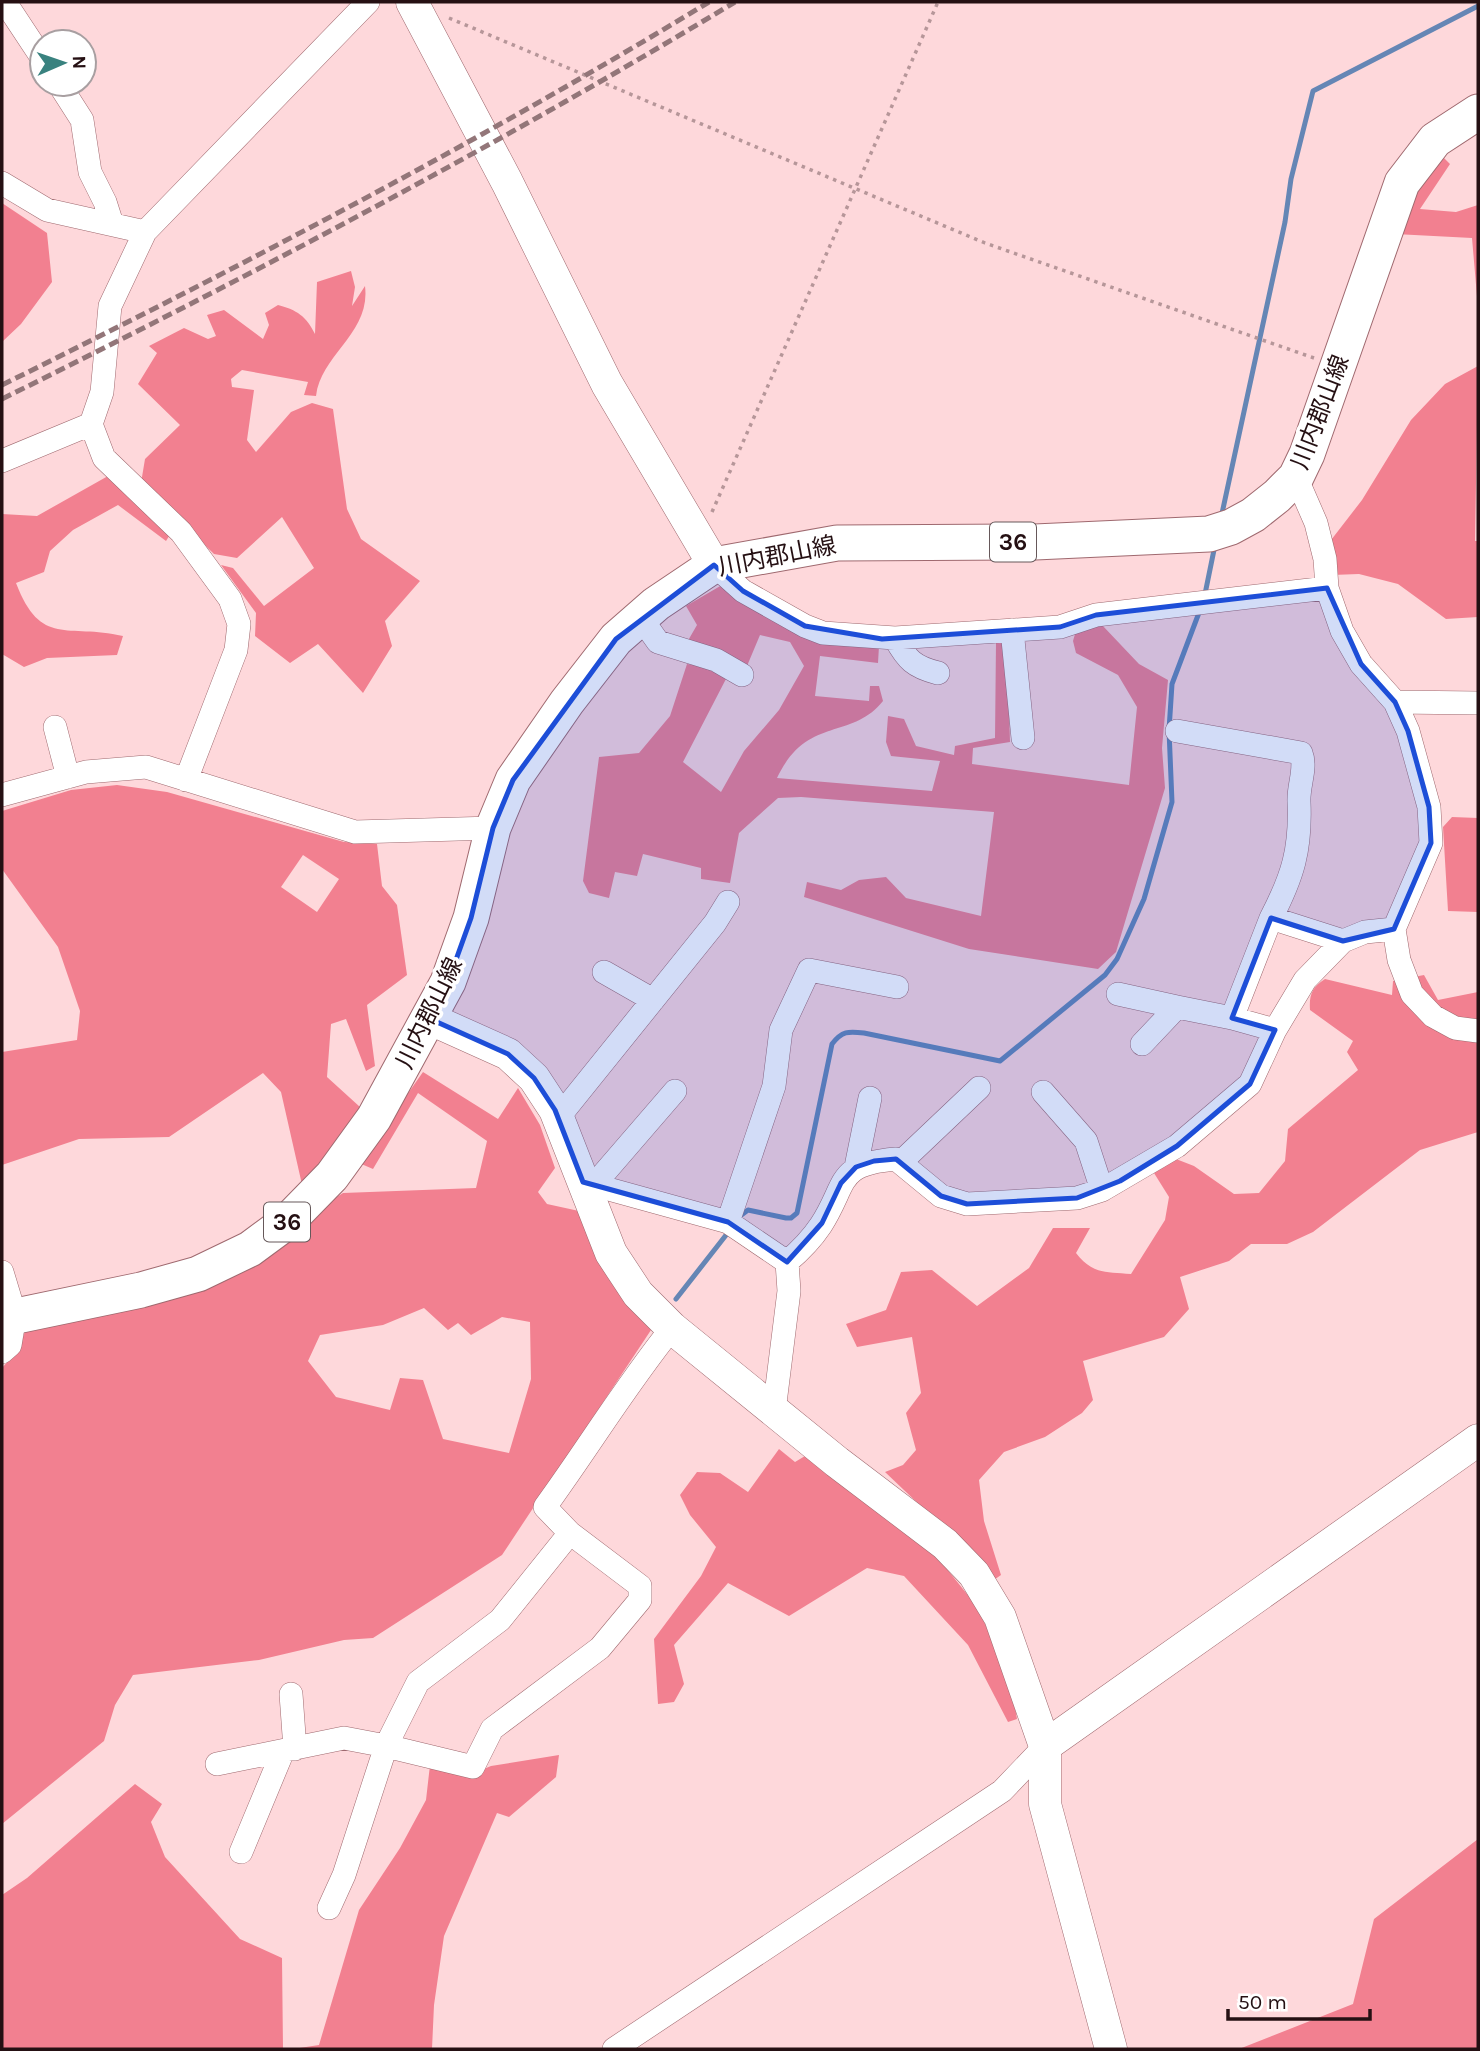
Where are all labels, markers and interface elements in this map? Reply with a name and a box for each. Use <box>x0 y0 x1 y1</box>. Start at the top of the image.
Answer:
north arrow <box>28 28 98 98</box>
text: N <box>68 55 90 70</box>
street label: 川内郡山線 <box>1285 351 1355 473</box>
road number: 36 <box>990 522 1036 562</box>
street label: 川内郡山線 <box>715 531 839 581</box>
street label: 川内郡山線 <box>390 953 468 1073</box>
road number: 36 <box>264 1203 310 1242</box>
scale bar <box>1228 1978 1370 2022</box>
text: 50 m <box>1238 1990 1287 2014</box>

